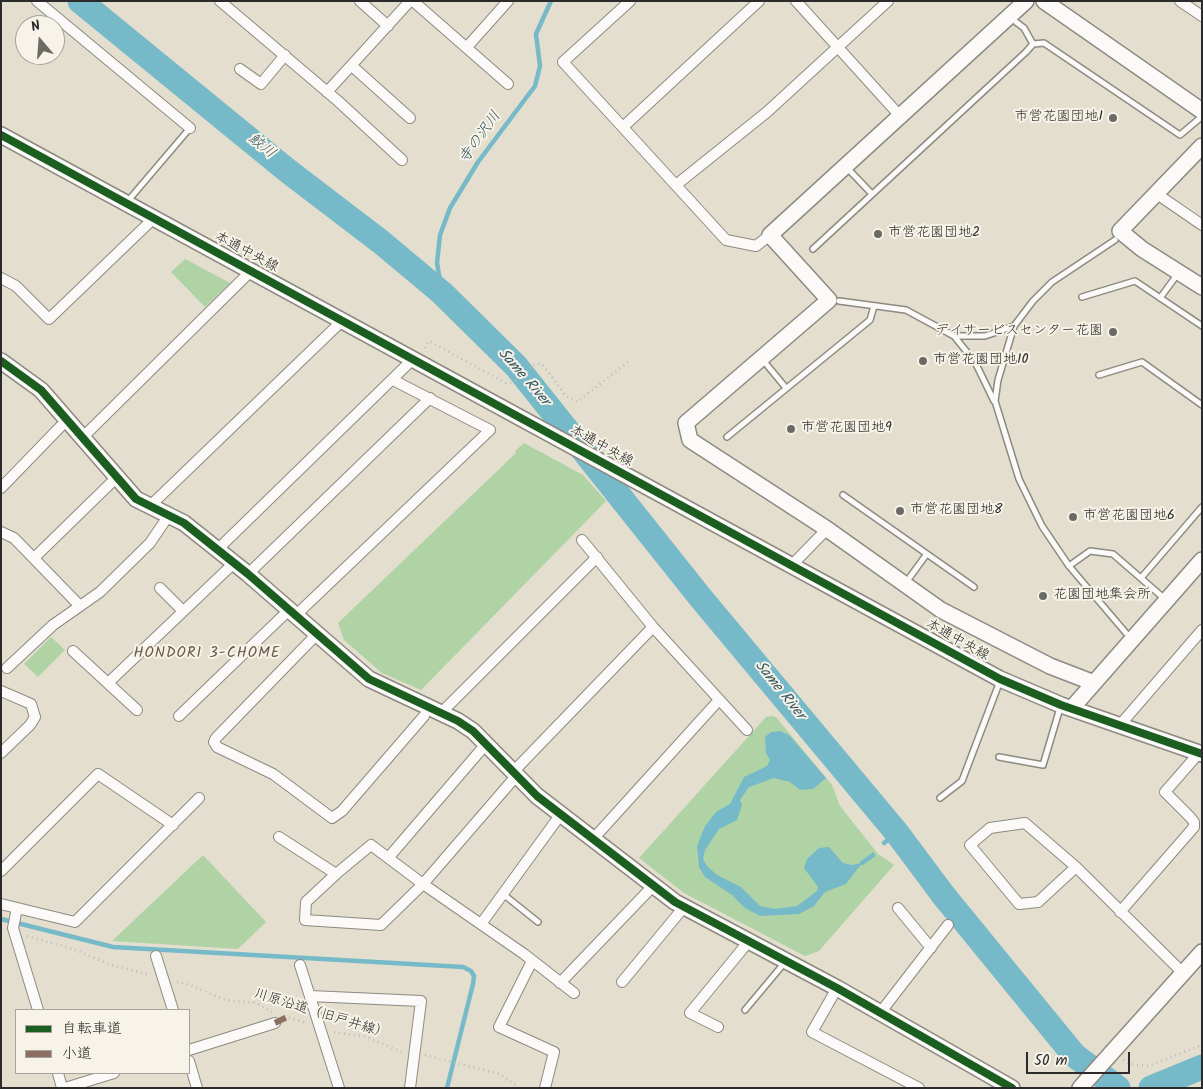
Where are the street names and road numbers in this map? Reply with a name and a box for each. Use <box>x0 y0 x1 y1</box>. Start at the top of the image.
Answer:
street label: 本通中央線 <box>211 229 281 277</box>
street label: 本通中央線 <box>566 423 636 471</box>
street label: 本通中央線 <box>922 617 992 665</box>
street label: 川原沿道（旧戸井線） <box>252 987 390 1043</box>

